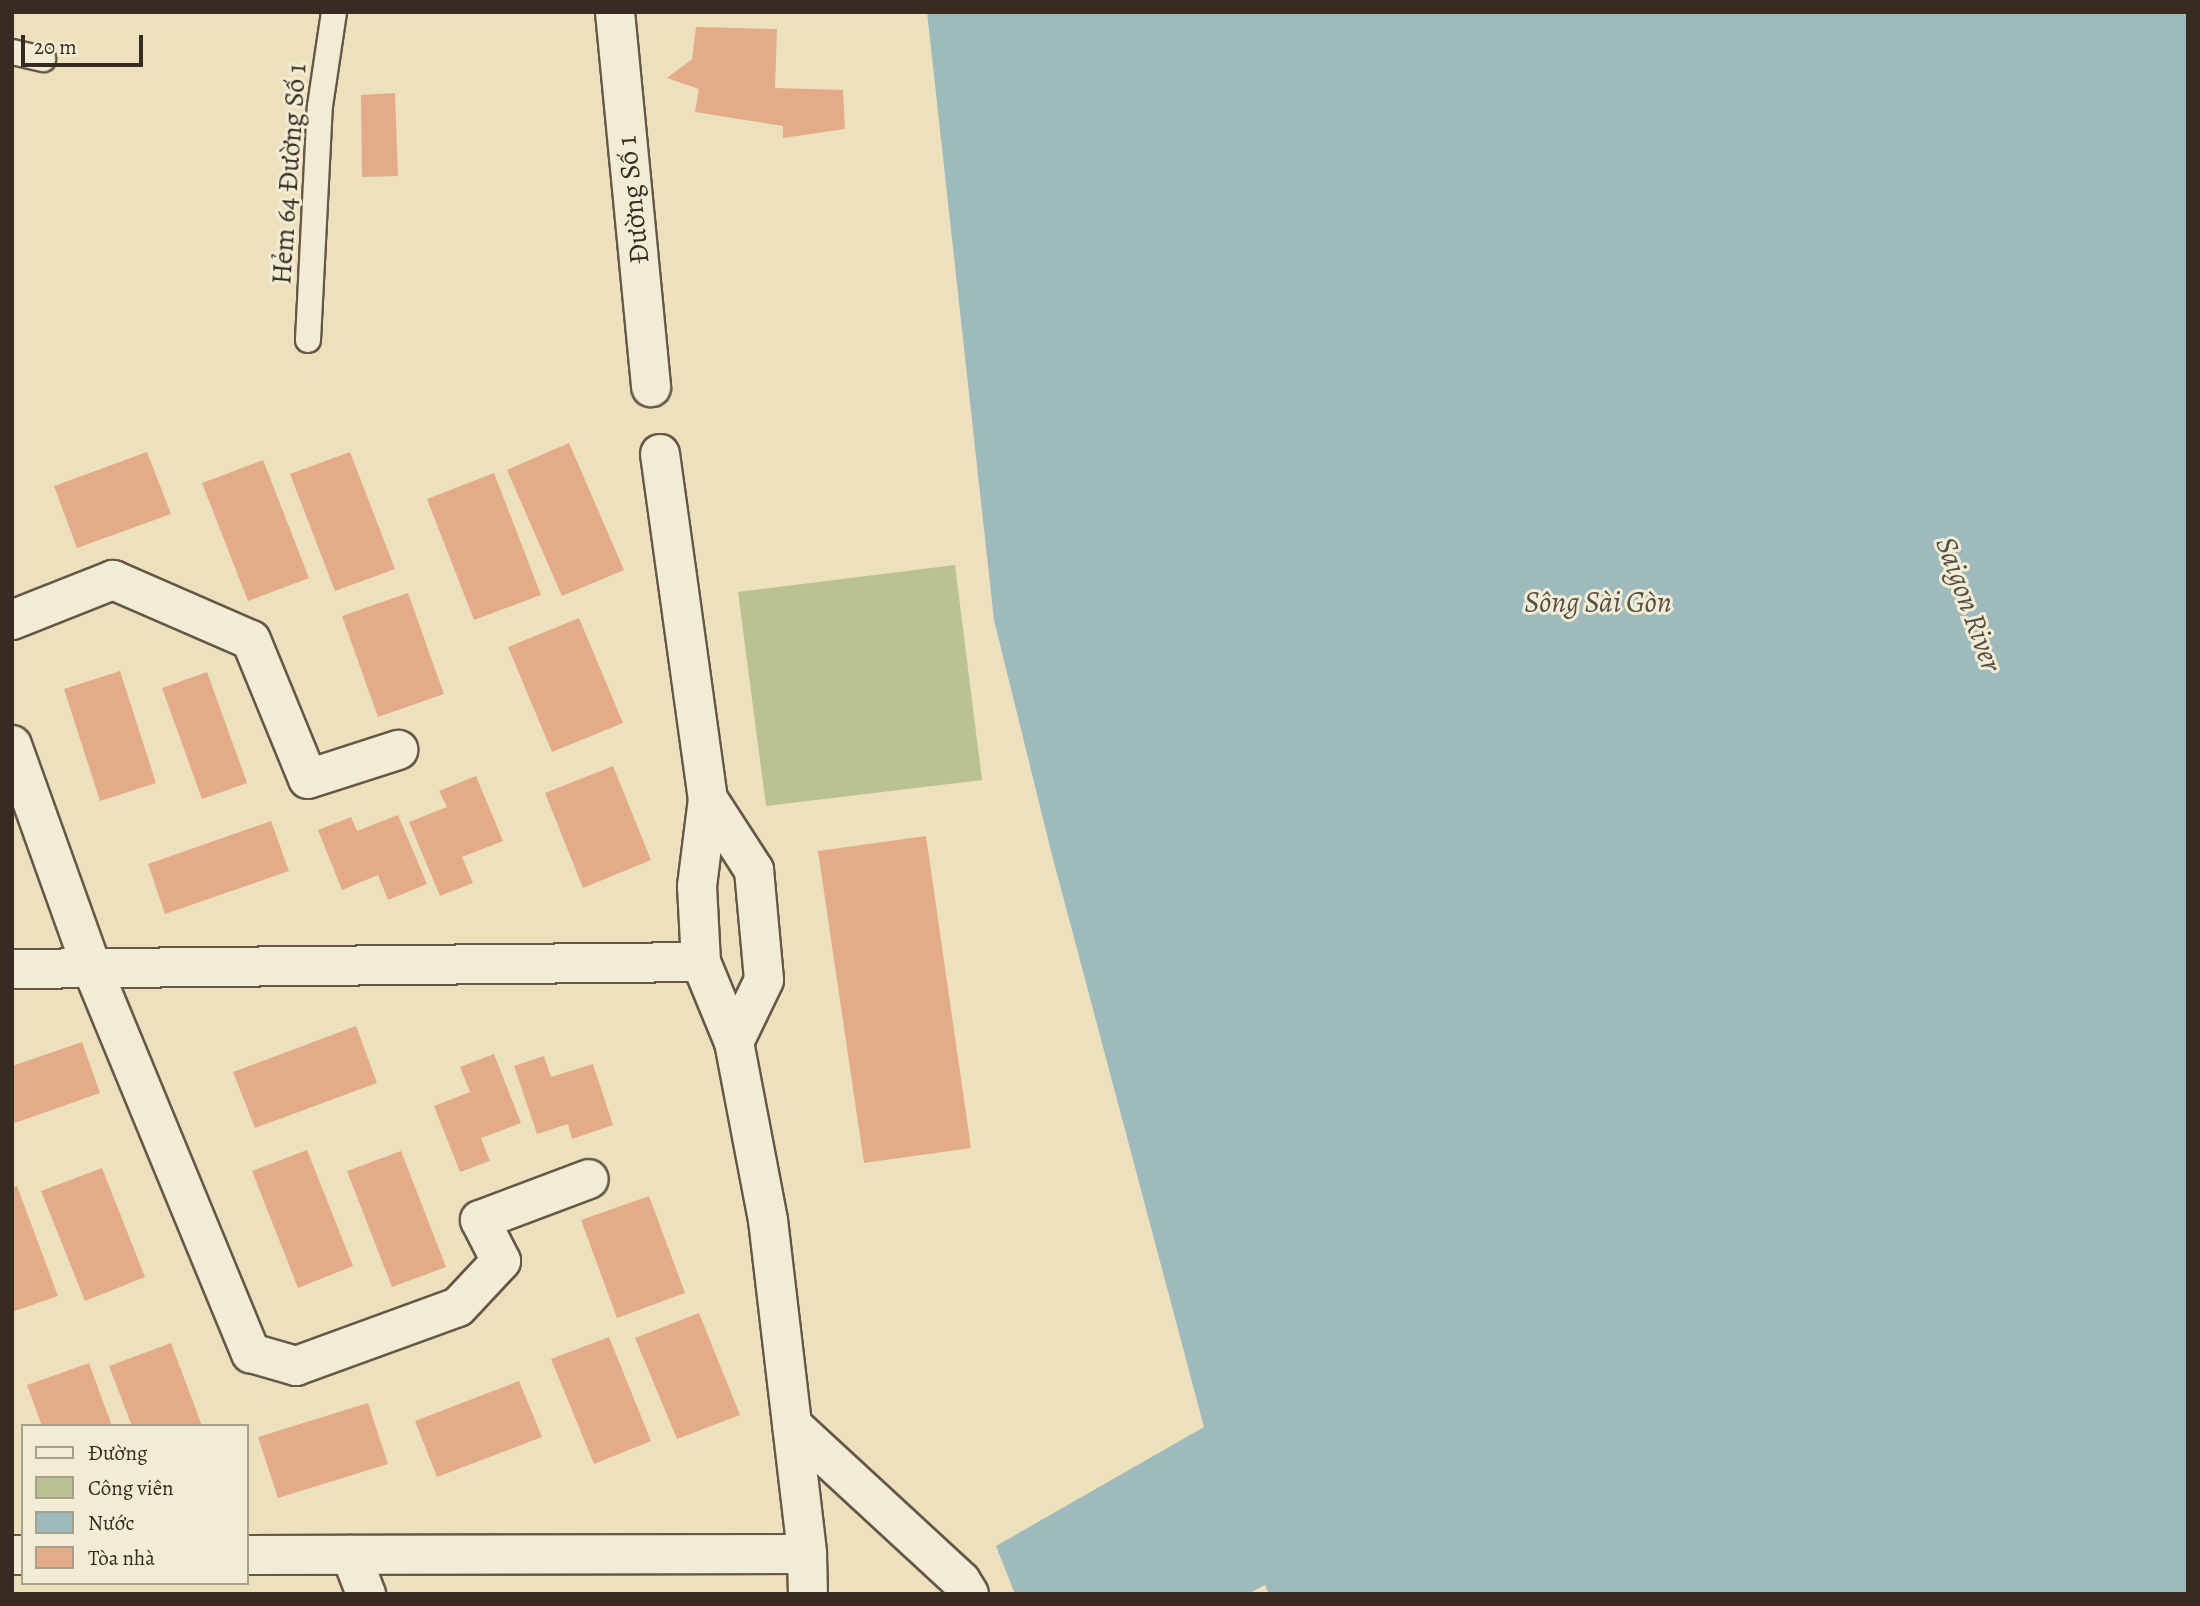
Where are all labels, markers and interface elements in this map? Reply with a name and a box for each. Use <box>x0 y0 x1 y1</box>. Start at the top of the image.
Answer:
scale bar <box>24 21 147 65</box>
text: 20 m <box>34 33 77 61</box>
street label: Hẻm 64 Đường Số 1 <box>265 62 313 286</box>
street label: Đường Số 1 <box>610 135 656 265</box>
water label: Saigon River <box>1928 532 2010 676</box>
water label: Sông Sài Gòn <box>1524 584 1672 620</box>
legend <box>21 1424 248 1585</box>
text: Đường <box>88 1439 147 1467</box>
text: Công viên <box>88 1474 174 1502</box>
text: Nước <box>88 1509 134 1537</box>
text: Tòa nhà <box>88 1544 155 1572</box>

